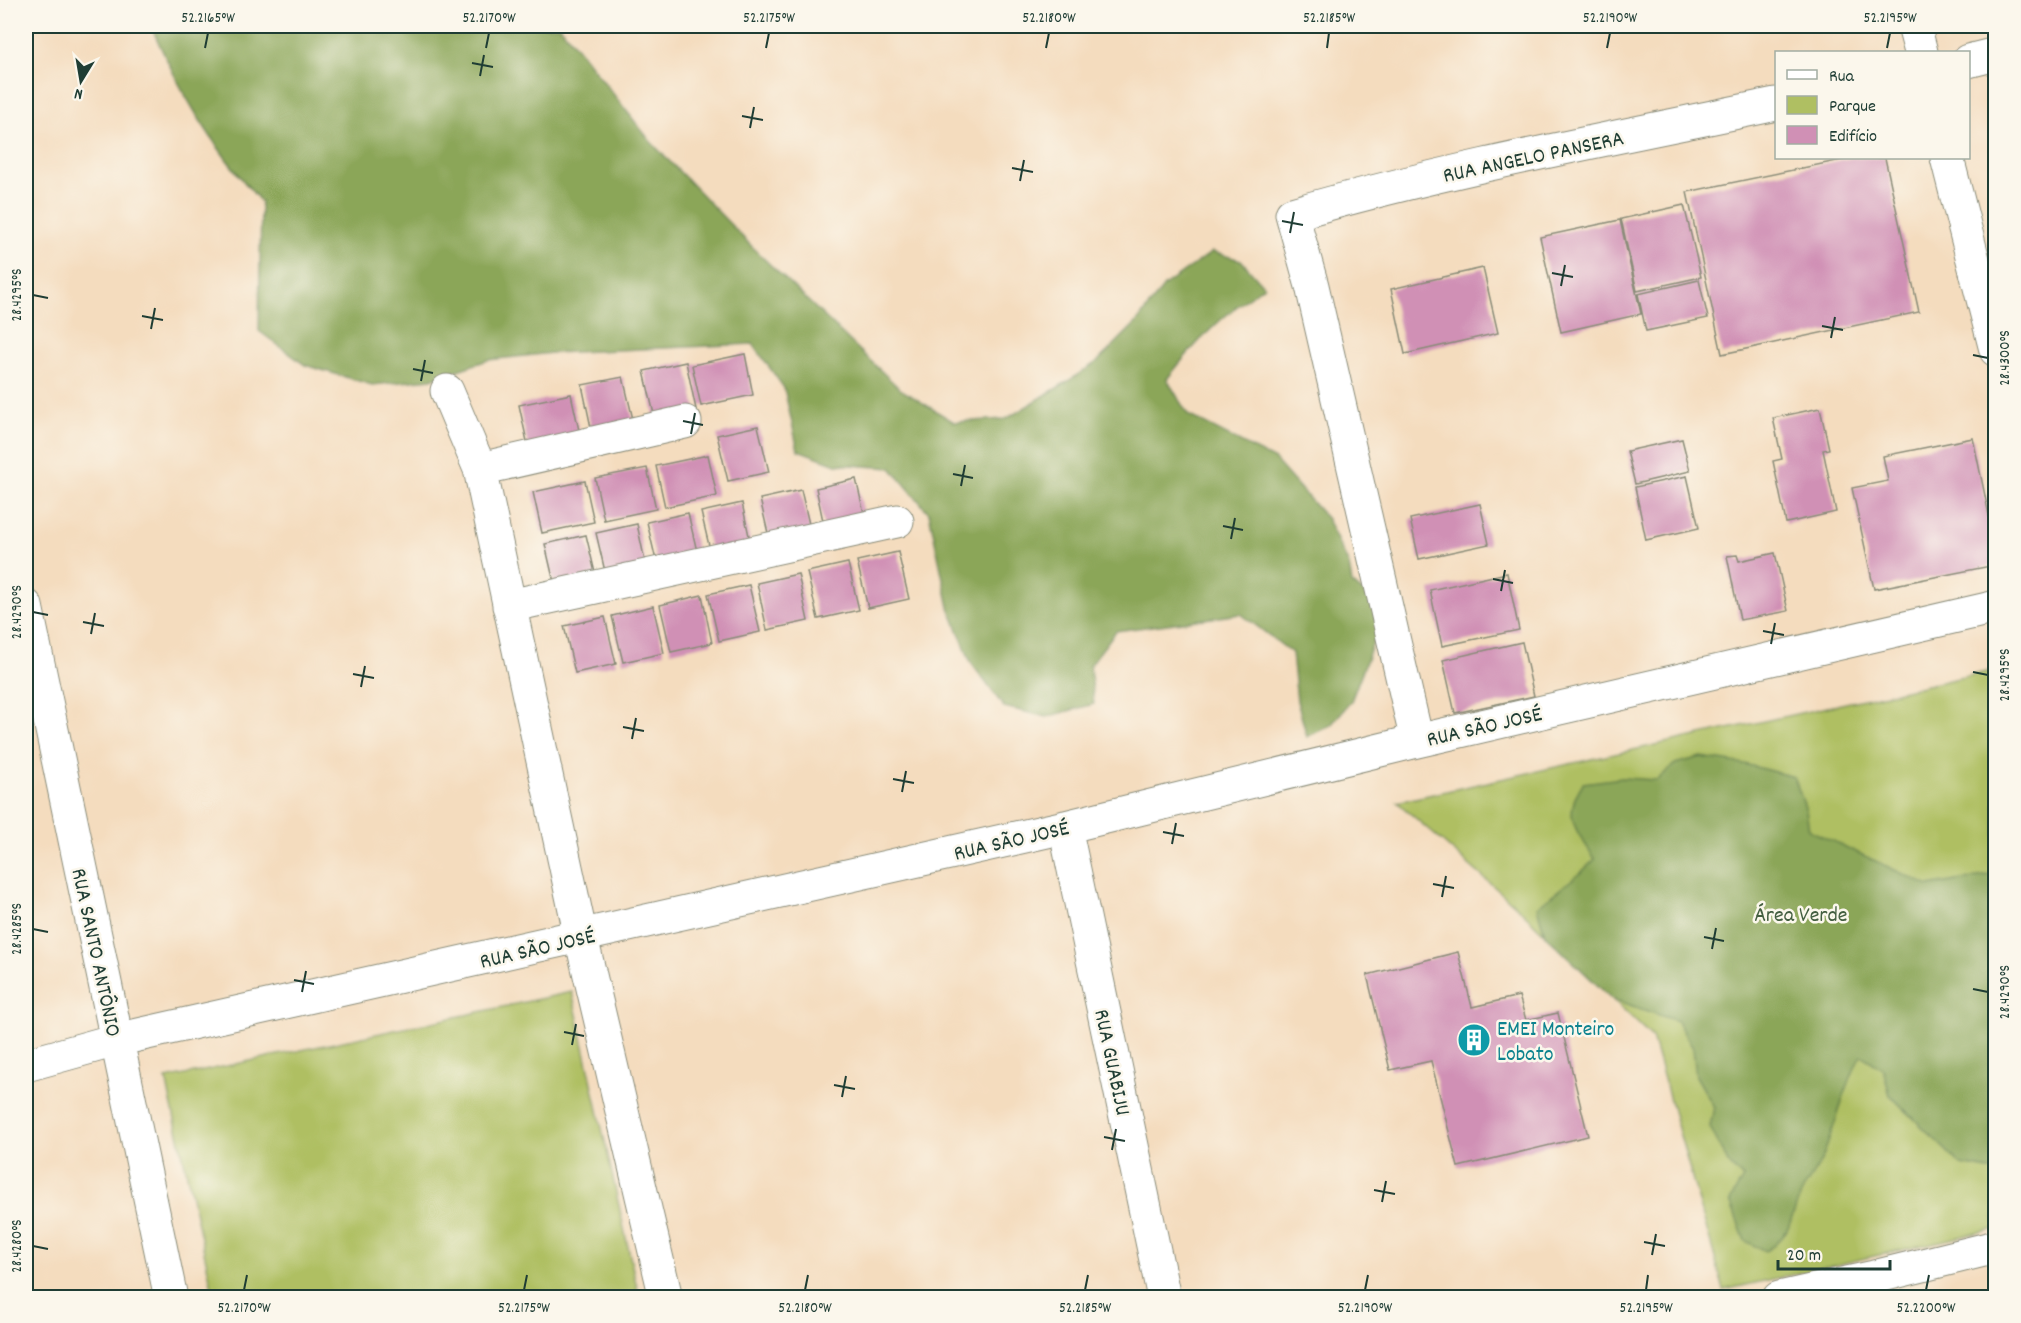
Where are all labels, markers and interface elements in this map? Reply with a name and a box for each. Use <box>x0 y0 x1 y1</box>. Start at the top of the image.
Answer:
text: 52.2165°W <box>181 8 235 30</box>
text: 52.2170°W <box>462 8 516 30</box>
text: 52.2175°W <box>743 8 795 30</box>
text: 52.2180°W <box>1022 8 1076 30</box>
text: 52.2185°W <box>1303 8 1355 30</box>
text: 52.2190°W <box>1583 8 1638 30</box>
text: 52.2195°W <box>1863 8 1917 30</box>
north arrow <box>51 51 111 111</box>
legend <box>1775 51 1970 159</box>
text: Rua <box>1829 65 1855 90</box>
text: N <box>72 81 85 105</box>
text: Parque <box>1829 95 1876 120</box>
street label: RUA ANGELO PANSERA <box>1440 124 1627 193</box>
text: Edifício <box>1829 125 1877 150</box>
text: 28.4295°S <box>7 268 29 322</box>
text: 28.4300°S <box>1995 330 2017 386</box>
text: 28.4290°S <box>7 585 29 639</box>
text: 28.4295°S <box>1995 648 2017 702</box>
street label: RUA SÃO JOSÉ <box>1424 700 1545 757</box>
street label: RUA SÃO JOSÉ <box>951 814 1072 871</box>
street label: RUA SANTO ANTÔNIO <box>62 866 128 1040</box>
park label: Área Verde <box>1755 901 1848 932</box>
text: 28.4285°S <box>7 903 29 955</box>
street label: RUA SÃO JOSÉ <box>477 922 598 979</box>
text: 28.4290°S <box>1995 965 2017 1019</box>
street label: RUA GUABIJU <box>1084 1007 1137 1119</box>
place label: EMEI Monteiro Lobato <box>1497 1015 1614 1071</box>
building icon: EMEI Monteiro Lobato <box>1456 1022 1492 1058</box>
text: 28.4280°S <box>7 1219 29 1273</box>
scale bar <box>1778 1233 1890 1271</box>
text: 20 m <box>1787 1244 1821 1269</box>
text: 52.2170°W <box>217 1298 271 1320</box>
text: 52.2175°W <box>498 1298 550 1320</box>
text: 52.2180°W <box>778 1298 832 1320</box>
text: 52.2185°W <box>1059 1298 1111 1320</box>
text: 52.2190°W <box>1338 1298 1393 1320</box>
text: 52.2195°W <box>1619 1298 1673 1320</box>
text: 52.2200°W <box>1897 1298 1956 1320</box>

